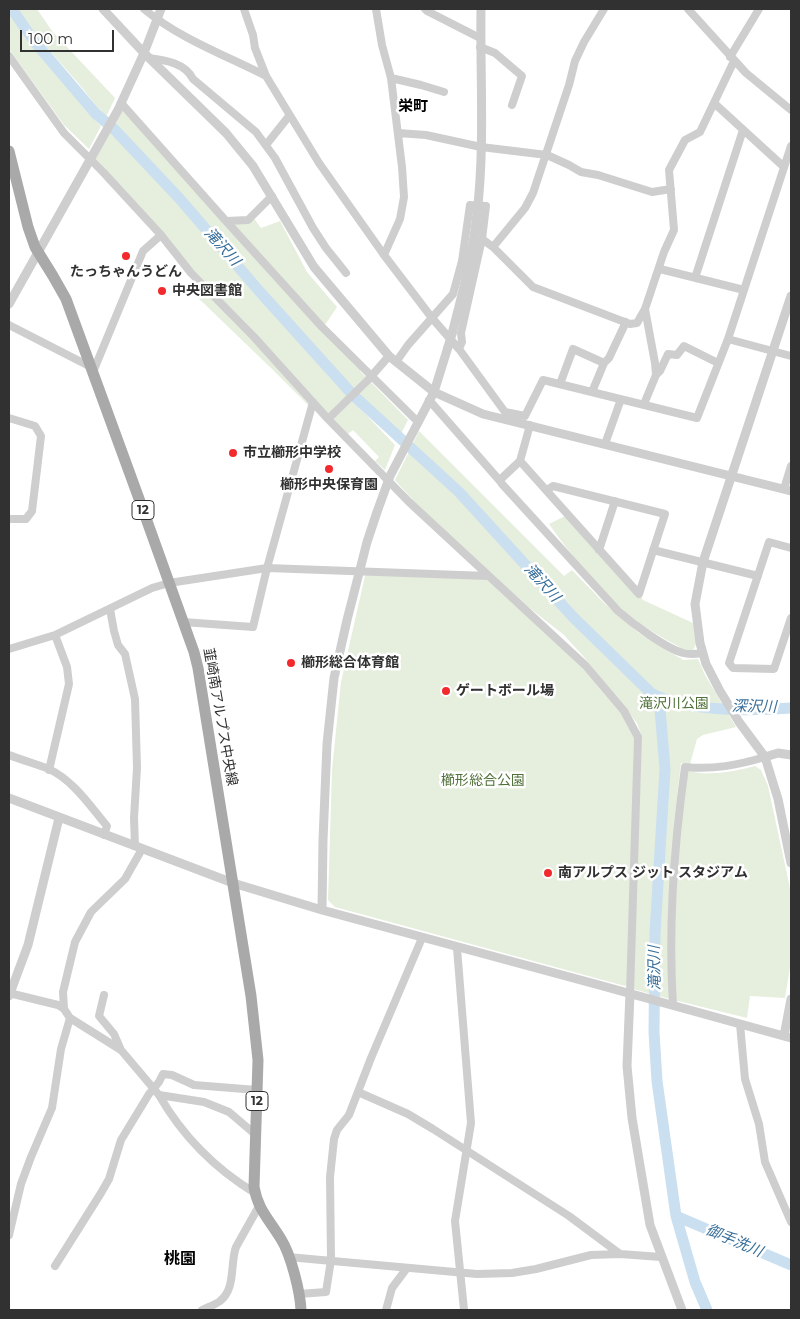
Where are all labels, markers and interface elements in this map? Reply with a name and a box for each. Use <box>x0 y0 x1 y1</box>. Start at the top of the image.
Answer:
scale bar <box>22 20 116 52</box>
text: 100 m <box>28 29 73 48</box>
district label: 栄町 <box>398 98 428 116</box>
water label: 滝沢川 <box>200 224 244 270</box>
marker: たっちゃんうどん <box>120 250 132 262</box>
place label: たっちゃんうどん <box>70 264 182 280</box>
place label: 中央図書館 <box>172 283 242 299</box>
marker: 中央図書館 <box>156 285 168 297</box>
place label: 市立櫛形中学校 <box>243 445 341 461</box>
marker: 市立櫛形中学校 <box>227 447 239 459</box>
marker: 櫛形中央保育園 <box>323 463 335 475</box>
place label: 櫛形中央保育園 <box>280 477 378 493</box>
road number: 12 <box>132 500 154 520</box>
water label: 滝沢川 <box>520 560 564 606</box>
street label: 韮崎南アルプス中央線 <box>200 647 240 787</box>
place label: 櫛形総合体育館 <box>301 655 399 671</box>
marker: 櫛形総合体育館 <box>285 657 297 669</box>
place label: ゲートボール場 <box>456 683 554 699</box>
marker: ゲートボール場 <box>440 685 452 697</box>
park label: 滝沢川公園 <box>639 696 709 712</box>
water label: 深沢川 <box>731 698 777 716</box>
park label: 櫛形総合公園 <box>441 773 525 789</box>
place label: 南アルプス ジット スタジアム <box>558 865 748 881</box>
marker: 南アルプス ジット スタジアム <box>542 867 554 879</box>
water label: 滝沢川 <box>646 945 664 991</box>
road number: 12 <box>246 1092 268 1110</box>
water label: 御手洗川 <box>703 1221 765 1261</box>
district label: 桃園 <box>164 1249 196 1269</box>

